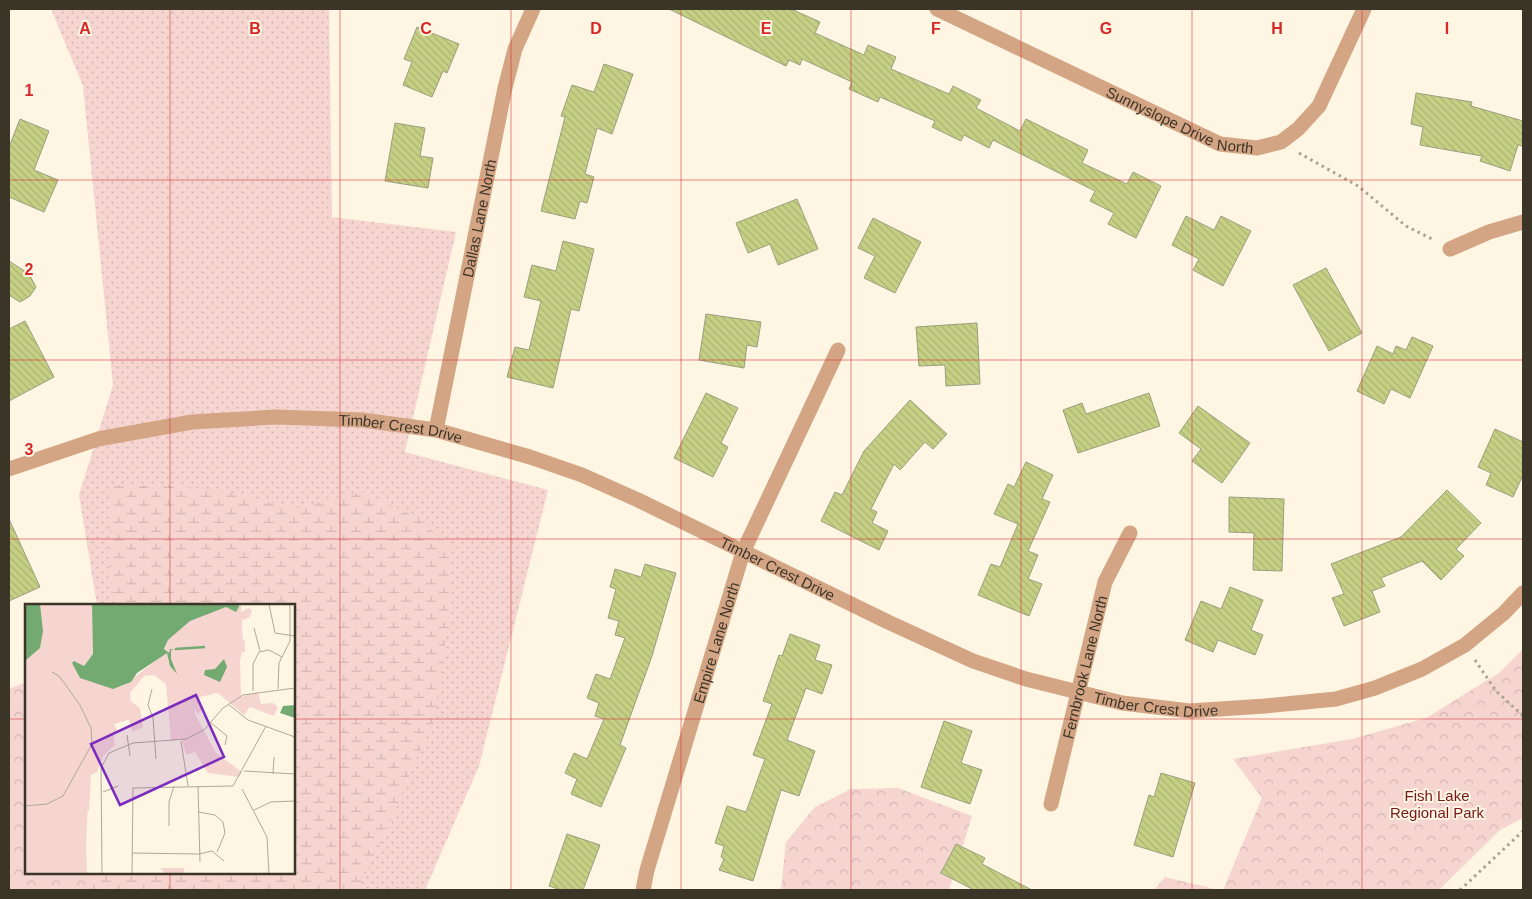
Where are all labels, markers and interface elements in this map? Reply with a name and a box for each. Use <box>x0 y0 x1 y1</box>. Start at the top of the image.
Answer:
text: A <box>79 20 91 37</box>
text: B <box>249 20 261 37</box>
text: C <box>420 20 432 37</box>
text: D <box>590 20 602 37</box>
text: E <box>761 20 772 37</box>
text: F <box>931 20 941 37</box>
text: G <box>1100 20 1112 37</box>
text: H <box>1271 20 1283 37</box>
text: I <box>1445 20 1449 37</box>
text: 1 <box>25 82 34 99</box>
street label: Sunnyslope Drive North <box>1104 83 1254 156</box>
street label: Dallas Lane North <box>459 158 499 279</box>
text: 2 <box>25 261 34 278</box>
street label: Timber Crest Drive <box>338 411 465 446</box>
text: 3 <box>25 441 34 458</box>
street label: Timber Crest Drive <box>718 533 838 603</box>
street label: Empire Lane North <box>689 580 742 705</box>
street label: Fernbrook Lane North <box>1059 594 1110 740</box>
inset map <box>25 604 295 874</box>
street label: Timber Crest Drive <box>1092 688 1219 720</box>
park label: Fish Lake Regional Park <box>1390 787 1485 821</box>

